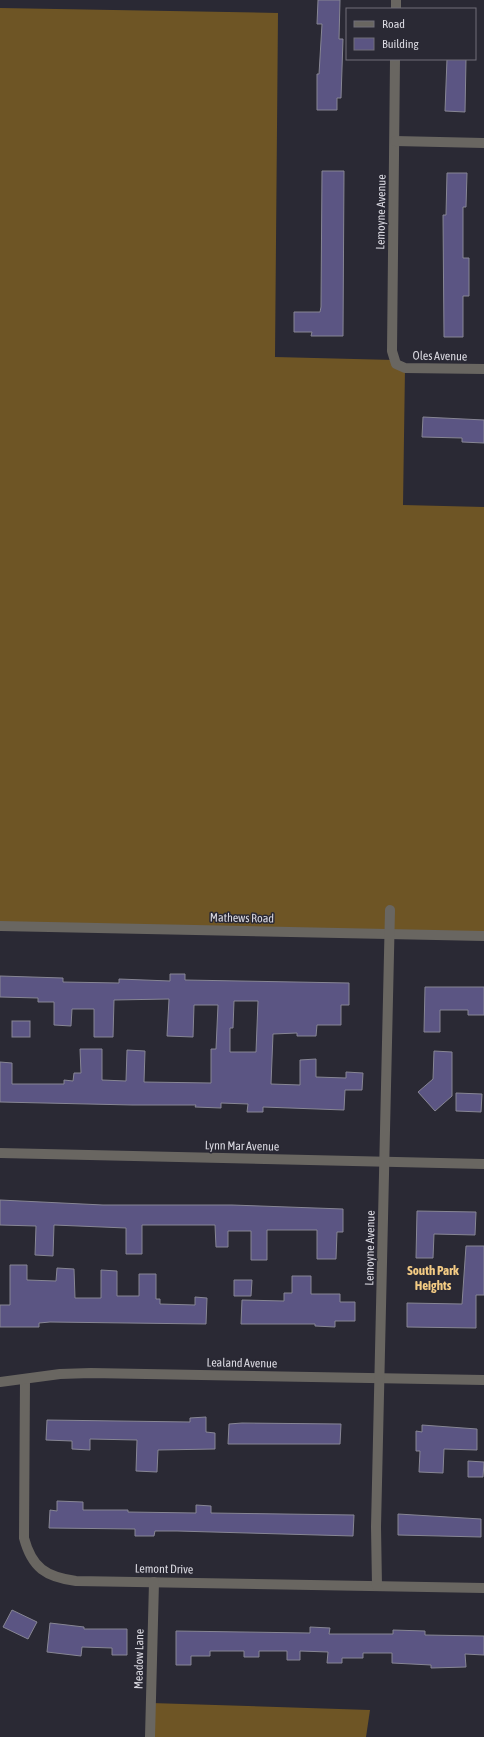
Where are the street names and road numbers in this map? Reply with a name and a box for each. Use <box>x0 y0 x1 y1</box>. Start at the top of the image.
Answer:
street label: Lemoyne Avenue <box>373 174 389 250</box>
street label: Oles Avenue <box>413 349 467 363</box>
street label: Mathews Road <box>210 910 274 926</box>
street label: Lynn Mar Avenue <box>205 1138 279 1154</box>
street label: Lemoyne Avenue <box>362 1210 378 1286</box>
street label: Lealand Avenue <box>206 1355 278 1371</box>
street label: Lemont Drive <box>135 1561 193 1577</box>
street label: Meadow Lane <box>131 1629 147 1689</box>

